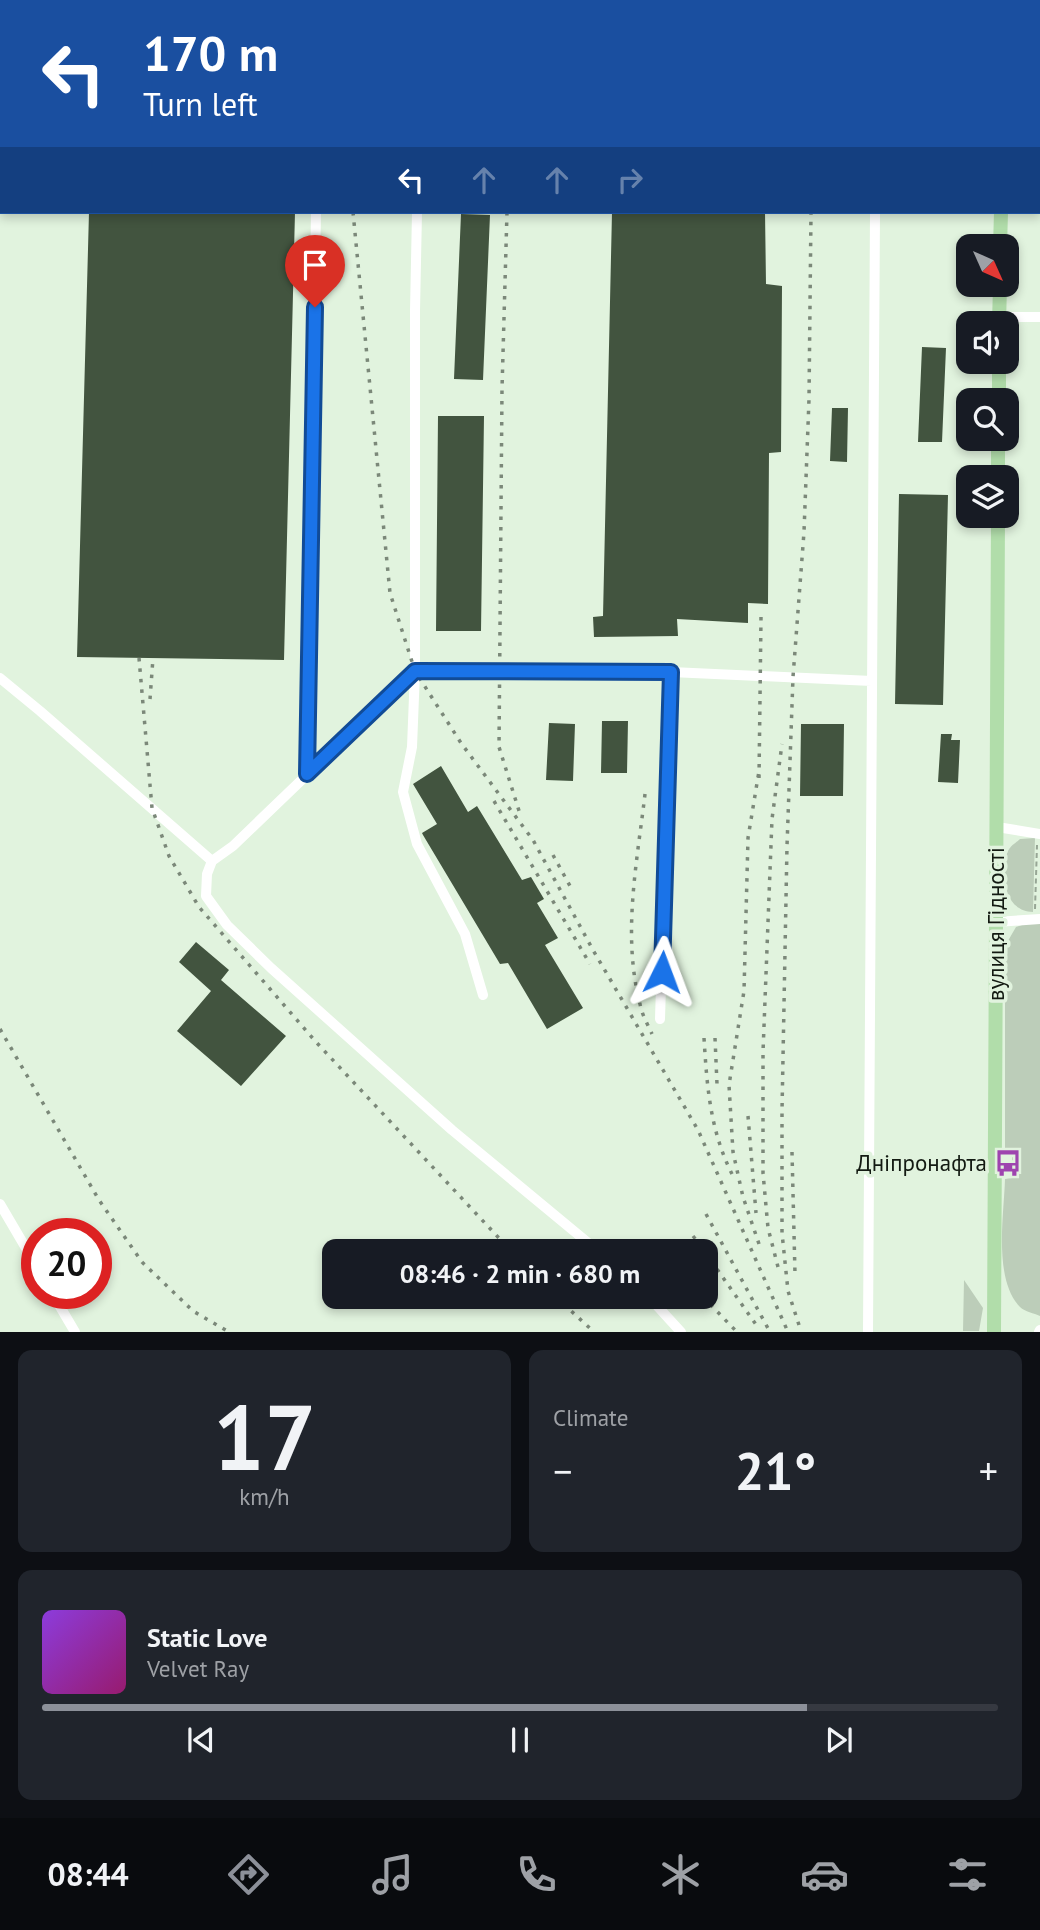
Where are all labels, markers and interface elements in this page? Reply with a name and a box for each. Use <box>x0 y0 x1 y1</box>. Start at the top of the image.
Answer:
text: 170 m <box>143 21 278 85</box>
icon: left <box>28 28 119 119</box>
text: Turn left <box>143 83 258 125</box>
icon: left <box>392 161 430 199</box>
icon: ahead <box>465 161 503 199</box>
icon: ahead <box>538 161 576 199</box>
icon: right <box>611 161 649 199</box>
north arrow <box>956 234 1018 298</box>
map controls <box>956 234 1019 528</box>
pin <box>285 235 345 307</box>
icon: arrive <box>296 246 334 284</box>
button: sound <box>956 311 1019 374</box>
button: search <box>956 388 1019 451</box>
button: layers <box>956 465 1019 528</box>
street label: вулиця Гідності <box>981 847 1010 1001</box>
position arrow <box>625 935 699 1009</box>
place label: Дніпронафта <box>856 1148 987 1177</box>
bus stop icon: Дніпронафта <box>993 1148 1023 1178</box>
speed limit sign: 20 <box>21 1218 112 1309</box>
text: 08:46 · 2 min · 680 m <box>400 1257 640 1290</box>
text: 17 <box>213 1377 316 1495</box>
text: Climate <box>553 1403 628 1432</box>
text: 21° <box>735 1437 816 1504</box>
text: − <box>553 1446 572 1495</box>
text: + <box>979 1446 998 1495</box>
text: km/h <box>239 1482 290 1511</box>
text: Static Love <box>147 1621 268 1654</box>
text: Velvet Ray <box>147 1654 249 1683</box>
icon: previous <box>182 1721 220 1759</box>
icon: pause <box>501 1721 539 1759</box>
icon: next <box>820 1721 858 1759</box>
icon: directions <box>224 1850 273 1899</box>
icon: music <box>368 1850 417 1899</box>
icon: phone <box>512 1850 561 1899</box>
icon: climate <box>656 1850 705 1899</box>
icon: car <box>800 1850 849 1899</box>
icon: filters <box>943 1850 992 1899</box>
text: 08:44 <box>47 1853 129 1895</box>

